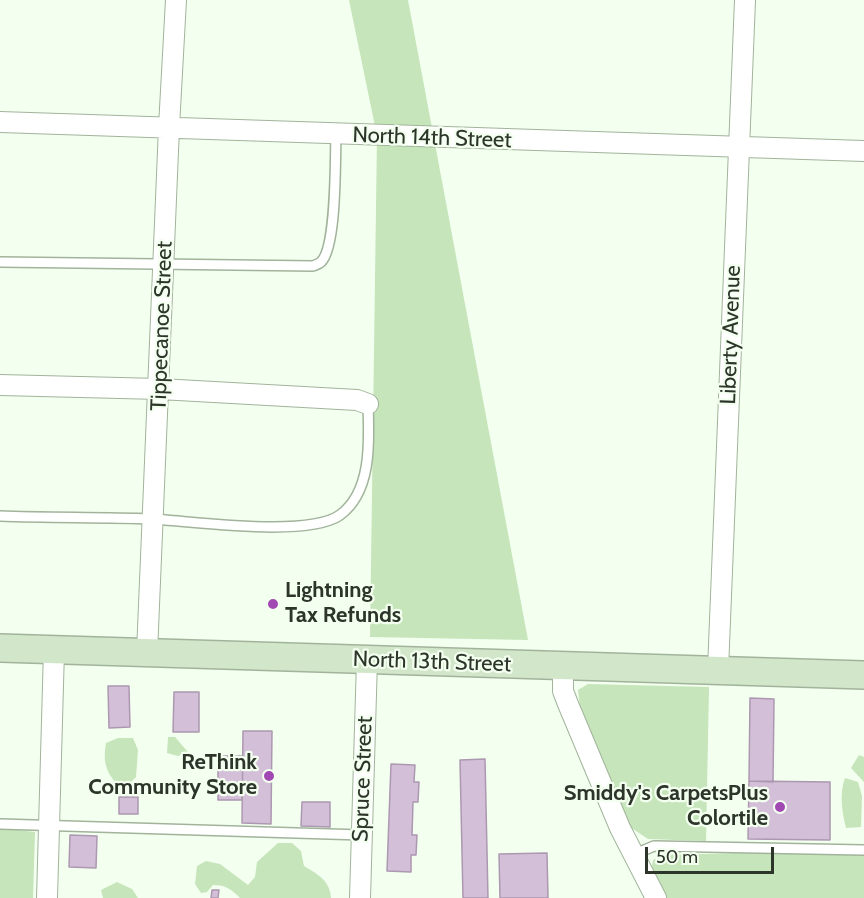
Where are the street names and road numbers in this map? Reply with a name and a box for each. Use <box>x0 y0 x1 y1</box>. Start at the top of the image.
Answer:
street label: North 14th Street <box>352 122 512 154</box>
street label: Tippecanoe Street <box>146 241 178 411</box>
street label: Liberty Avenue <box>715 265 747 405</box>
street label: North 13th Street <box>352 646 512 678</box>
street label: Spruce Street <box>348 716 378 842</box>

